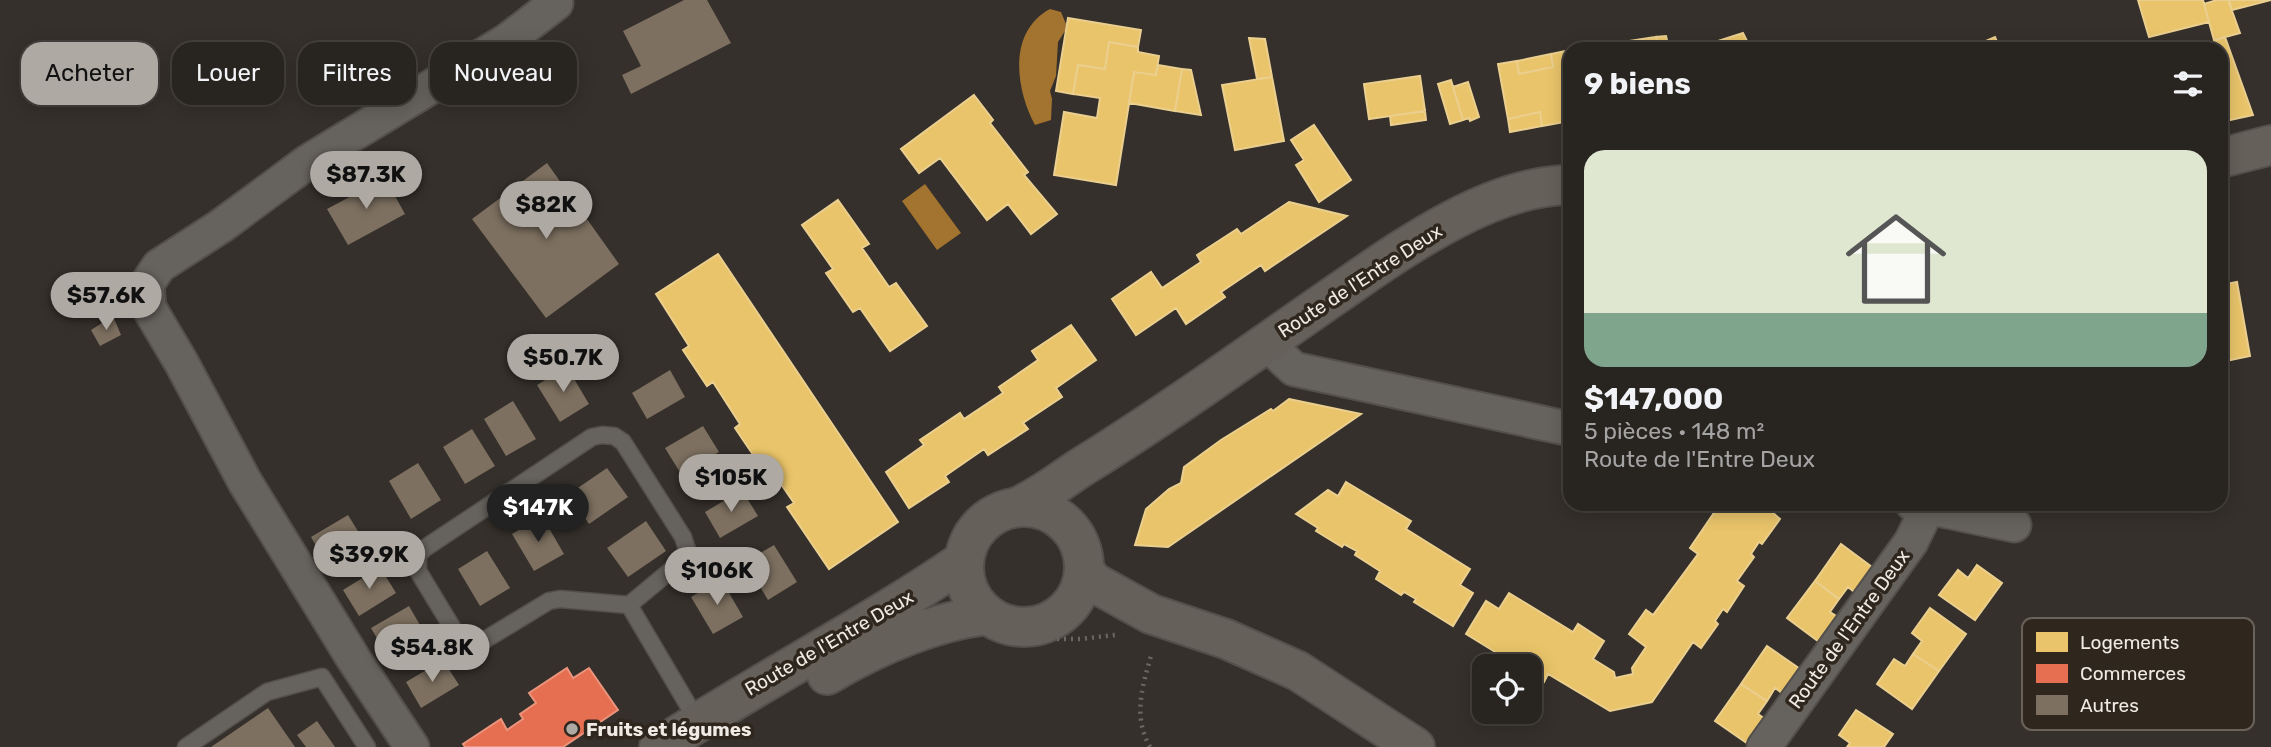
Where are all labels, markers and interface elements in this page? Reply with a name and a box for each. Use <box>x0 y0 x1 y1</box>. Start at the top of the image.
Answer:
chip: Acheter <box>21 42 158 105</box>
chip: Louer <box>172 42 284 105</box>
chip: Filtres <box>298 42 416 105</box>
chip: Nouveau <box>430 42 577 105</box>
icon: filters <box>2169 65 2207 103</box>
text: 9 biens <box>1584 66 1691 102</box>
pin: $87.3K <box>309 152 423 211</box>
text: $87.3K <box>326 160 406 188</box>
pin: $82K <box>505 182 587 241</box>
text: $82K <box>515 190 577 218</box>
icon: home <box>1833 196 1959 322</box>
street label: Route de l'Entre Deux <box>1274 219 1446 343</box>
pin: $57.6K <box>49 272 163 332</box>
text: $57.6K <box>67 281 145 309</box>
pin: $50.7K <box>506 334 620 394</box>
text: $50.7K <box>523 343 603 371</box>
text: $147,000 <box>1584 381 1724 417</box>
text: 5 pièces · 148 m² <box>1584 417 1764 445</box>
text: Route de l'Entre Deux <box>1584 445 1815 473</box>
pin: $105K <box>682 454 780 514</box>
text: $105K <box>695 463 767 491</box>
pin: $147K <box>489 484 587 544</box>
text: $147K <box>503 493 573 521</box>
pin: $39.9K <box>312 532 426 591</box>
text: $39.9K <box>329 540 409 568</box>
street label: Route de l'Entre Deux <box>1784 545 1914 713</box>
pin: $106K <box>668 548 766 607</box>
text: $106K <box>681 556 753 584</box>
street label: Route de l'Entre Deux <box>741 585 917 701</box>
legend <box>2022 618 2254 730</box>
pin: $54.8K <box>375 624 489 684</box>
text: Logements <box>2080 631 2179 654</box>
text: $54.8K <box>390 633 474 661</box>
map controls <box>1472 654 1542 724</box>
button: locate <box>1472 654 1542 724</box>
text: Commerces <box>2080 662 2186 685</box>
text: Autres <box>2080 694 2139 717</box>
place label: Fruits et légumes <box>586 718 752 741</box>
marker: Fruits et légumes <box>564 721 580 737</box>

